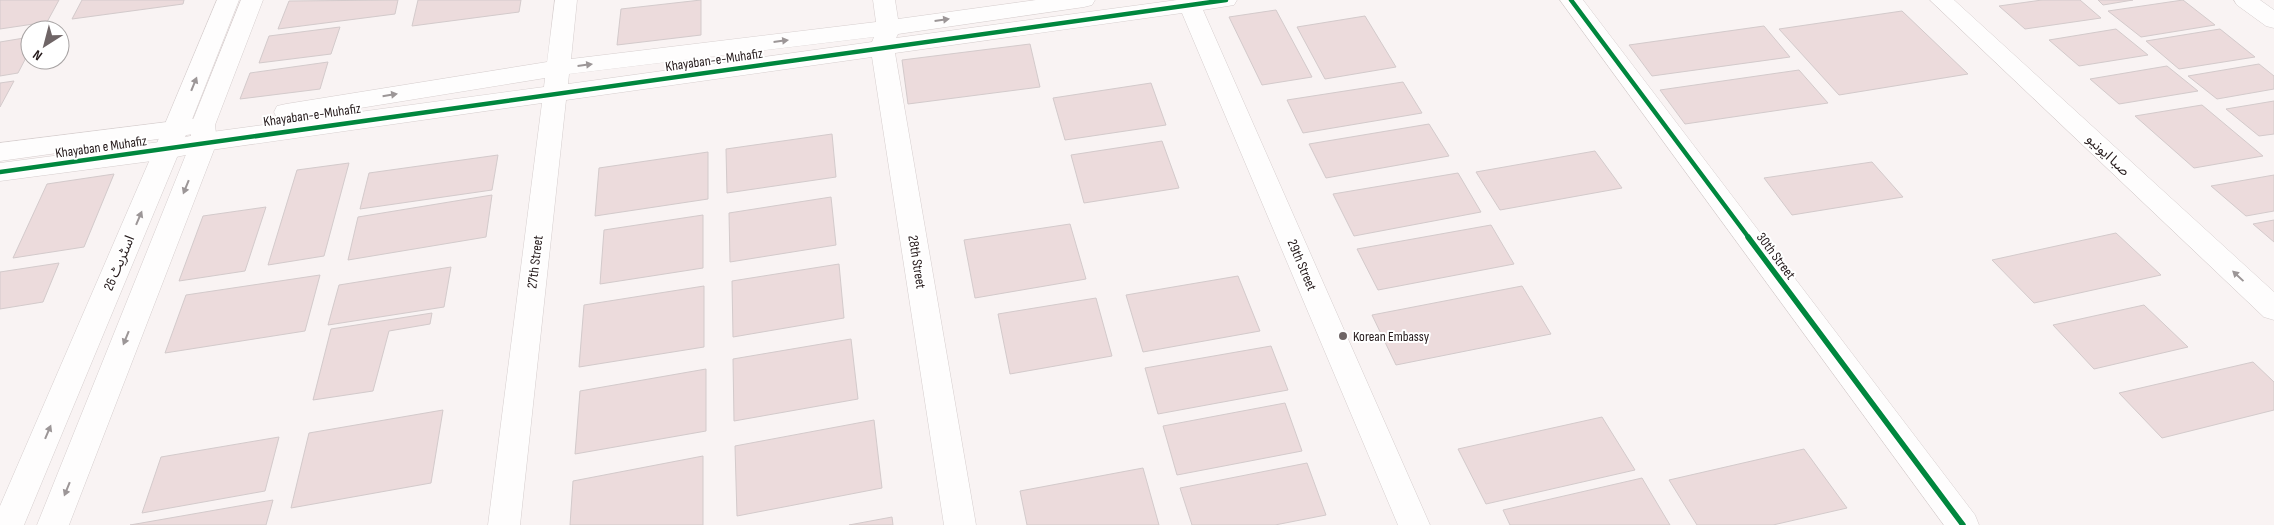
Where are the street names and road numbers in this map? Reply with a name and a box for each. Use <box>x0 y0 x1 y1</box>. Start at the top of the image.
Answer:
street label: Khayaban-e-Muhafiz <box>664 45 764 75</box>
street label: Khayaban-e-Muhafiz <box>262 100 362 130</box>
street label: صبا ایونیو <box>2083 131 2134 180</box>
street label: Khayaban e Muhafiz <box>54 132 148 162</box>
street label: 30th Street <box>1753 229 1799 283</box>
street label: اسٹریٹ 26 <box>100 233 138 293</box>
street label: 27th Street <box>523 234 547 290</box>
street label: 28th Street <box>904 234 930 290</box>
street label: 29th Street <box>1284 237 1320 293</box>

